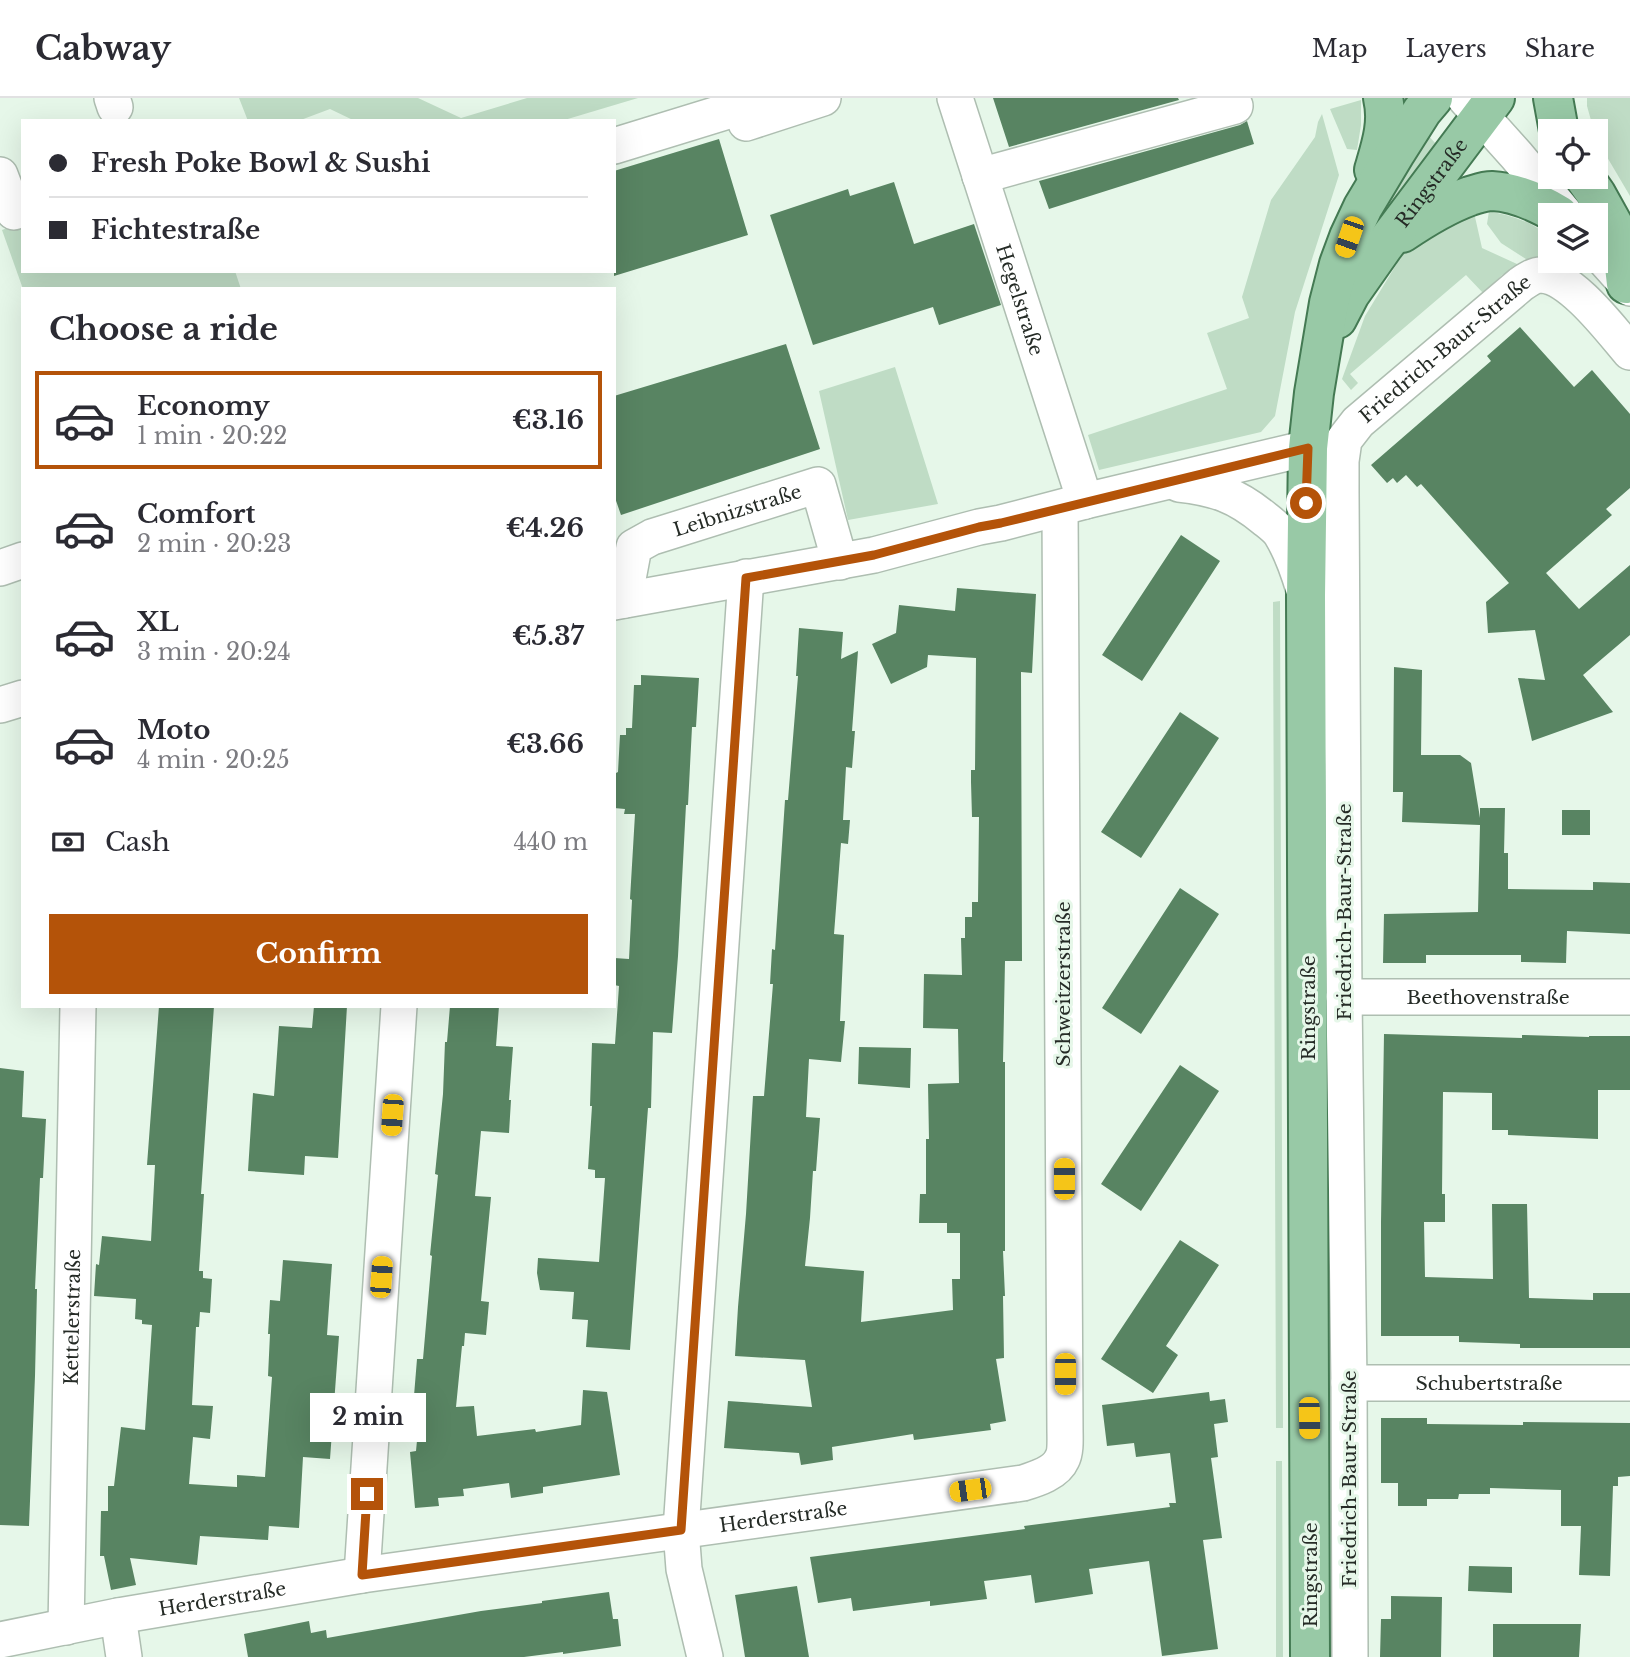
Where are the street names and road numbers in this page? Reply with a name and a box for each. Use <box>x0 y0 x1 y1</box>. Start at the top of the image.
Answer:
street label: Ringstraße <box>1391 134 1473 232</box>
street label: Hegelstraße <box>991 241 1048 358</box>
street label: Friedrich-Baur-Straße <box>1355 270 1535 428</box>
street label: Leibnizstraße <box>671 480 804 542</box>
street label: Friedrich-Baur-Straße <box>1333 803 1356 1021</box>
street label: Schweitzerstraße <box>1052 901 1075 1067</box>
street label: Ringstraße <box>1297 955 1320 1061</box>
street label: Beethovenstraße <box>1406 986 1570 1009</box>
street label: Kettelerstraße <box>60 1249 85 1385</box>
street label: Friedrich-Baur-Straße <box>1338 1370 1361 1588</box>
street label: Schubertstraße <box>1415 1372 1563 1395</box>
street label: Herderstraße <box>718 1497 849 1537</box>
street label: Ringstraße <box>1299 1522 1322 1628</box>
street label: Herderstraße <box>157 1577 288 1621</box>

